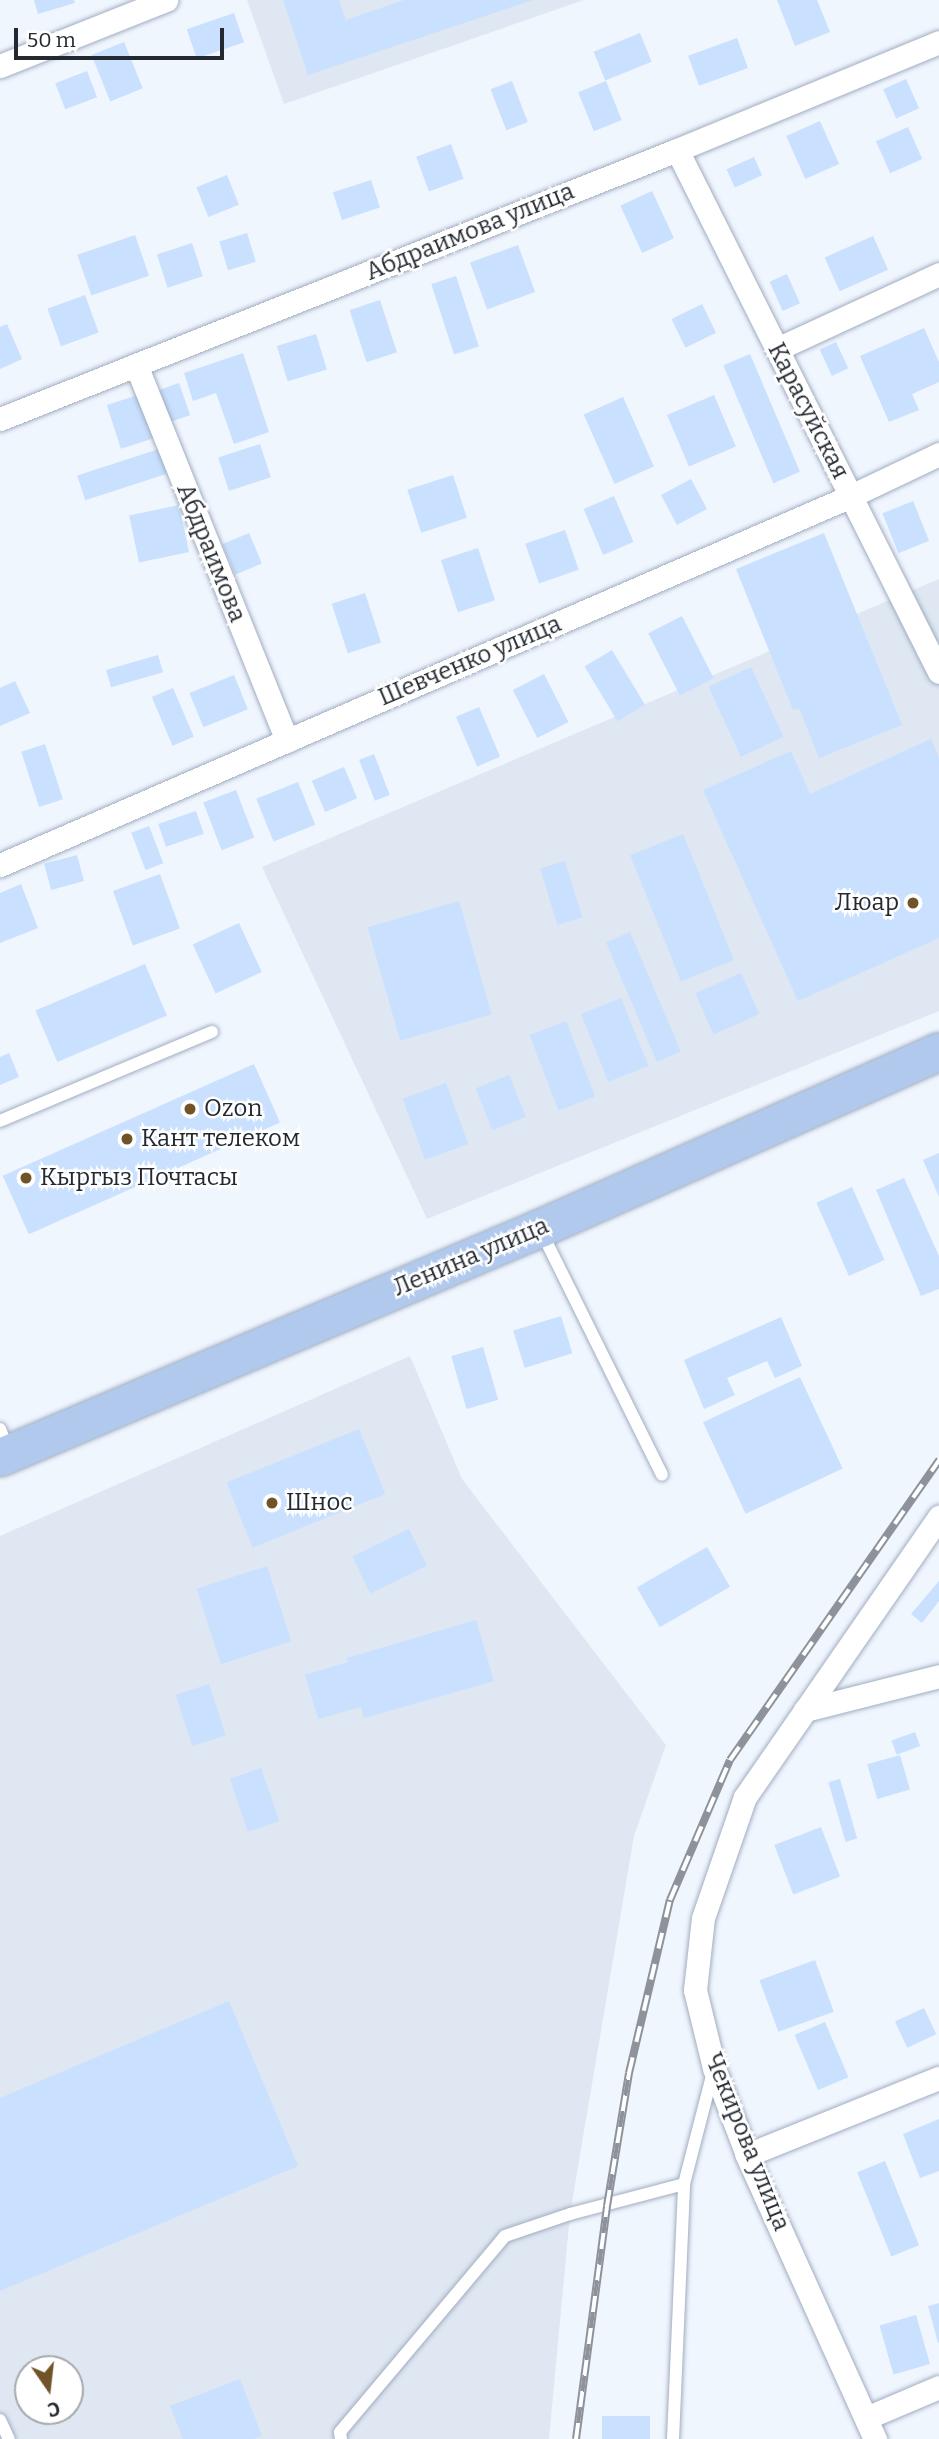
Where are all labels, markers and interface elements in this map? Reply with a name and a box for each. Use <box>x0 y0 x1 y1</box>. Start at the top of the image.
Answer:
scale bar <box>18 14 228 58</box>
text: 50 m <box>27 27 76 53</box>
street label: Абдраимова улица <box>362 177 578 287</box>
street label: Карасуйская <box>761 338 855 484</box>
street label: Абдраимова <box>170 480 252 626</box>
street label: Шевченко улица <box>374 610 566 712</box>
place label: Люар <box>835 889 899 917</box>
marker: Люар <box>905 895 921 911</box>
place label: Ozon <box>204 1095 262 1123</box>
marker: Ozon <box>182 1101 198 1117</box>
place label: Кант телеком <box>141 1125 300 1153</box>
marker: Кант телеком <box>119 1131 135 1147</box>
place label: Кыргыз Почтасы <box>40 1164 238 1192</box>
marker: Кыргыз Почтасы <box>18 1170 34 1186</box>
street label: Ленина улица <box>389 1211 553 1303</box>
place label: Шнос <box>286 1489 353 1517</box>
marker: Шнос <box>264 1495 280 1511</box>
street label: Чекирова улица <box>698 2049 796 2235</box>
north arrow <box>14 2355 84 2425</box>
text: С <box>45 2396 62 2422</box>

